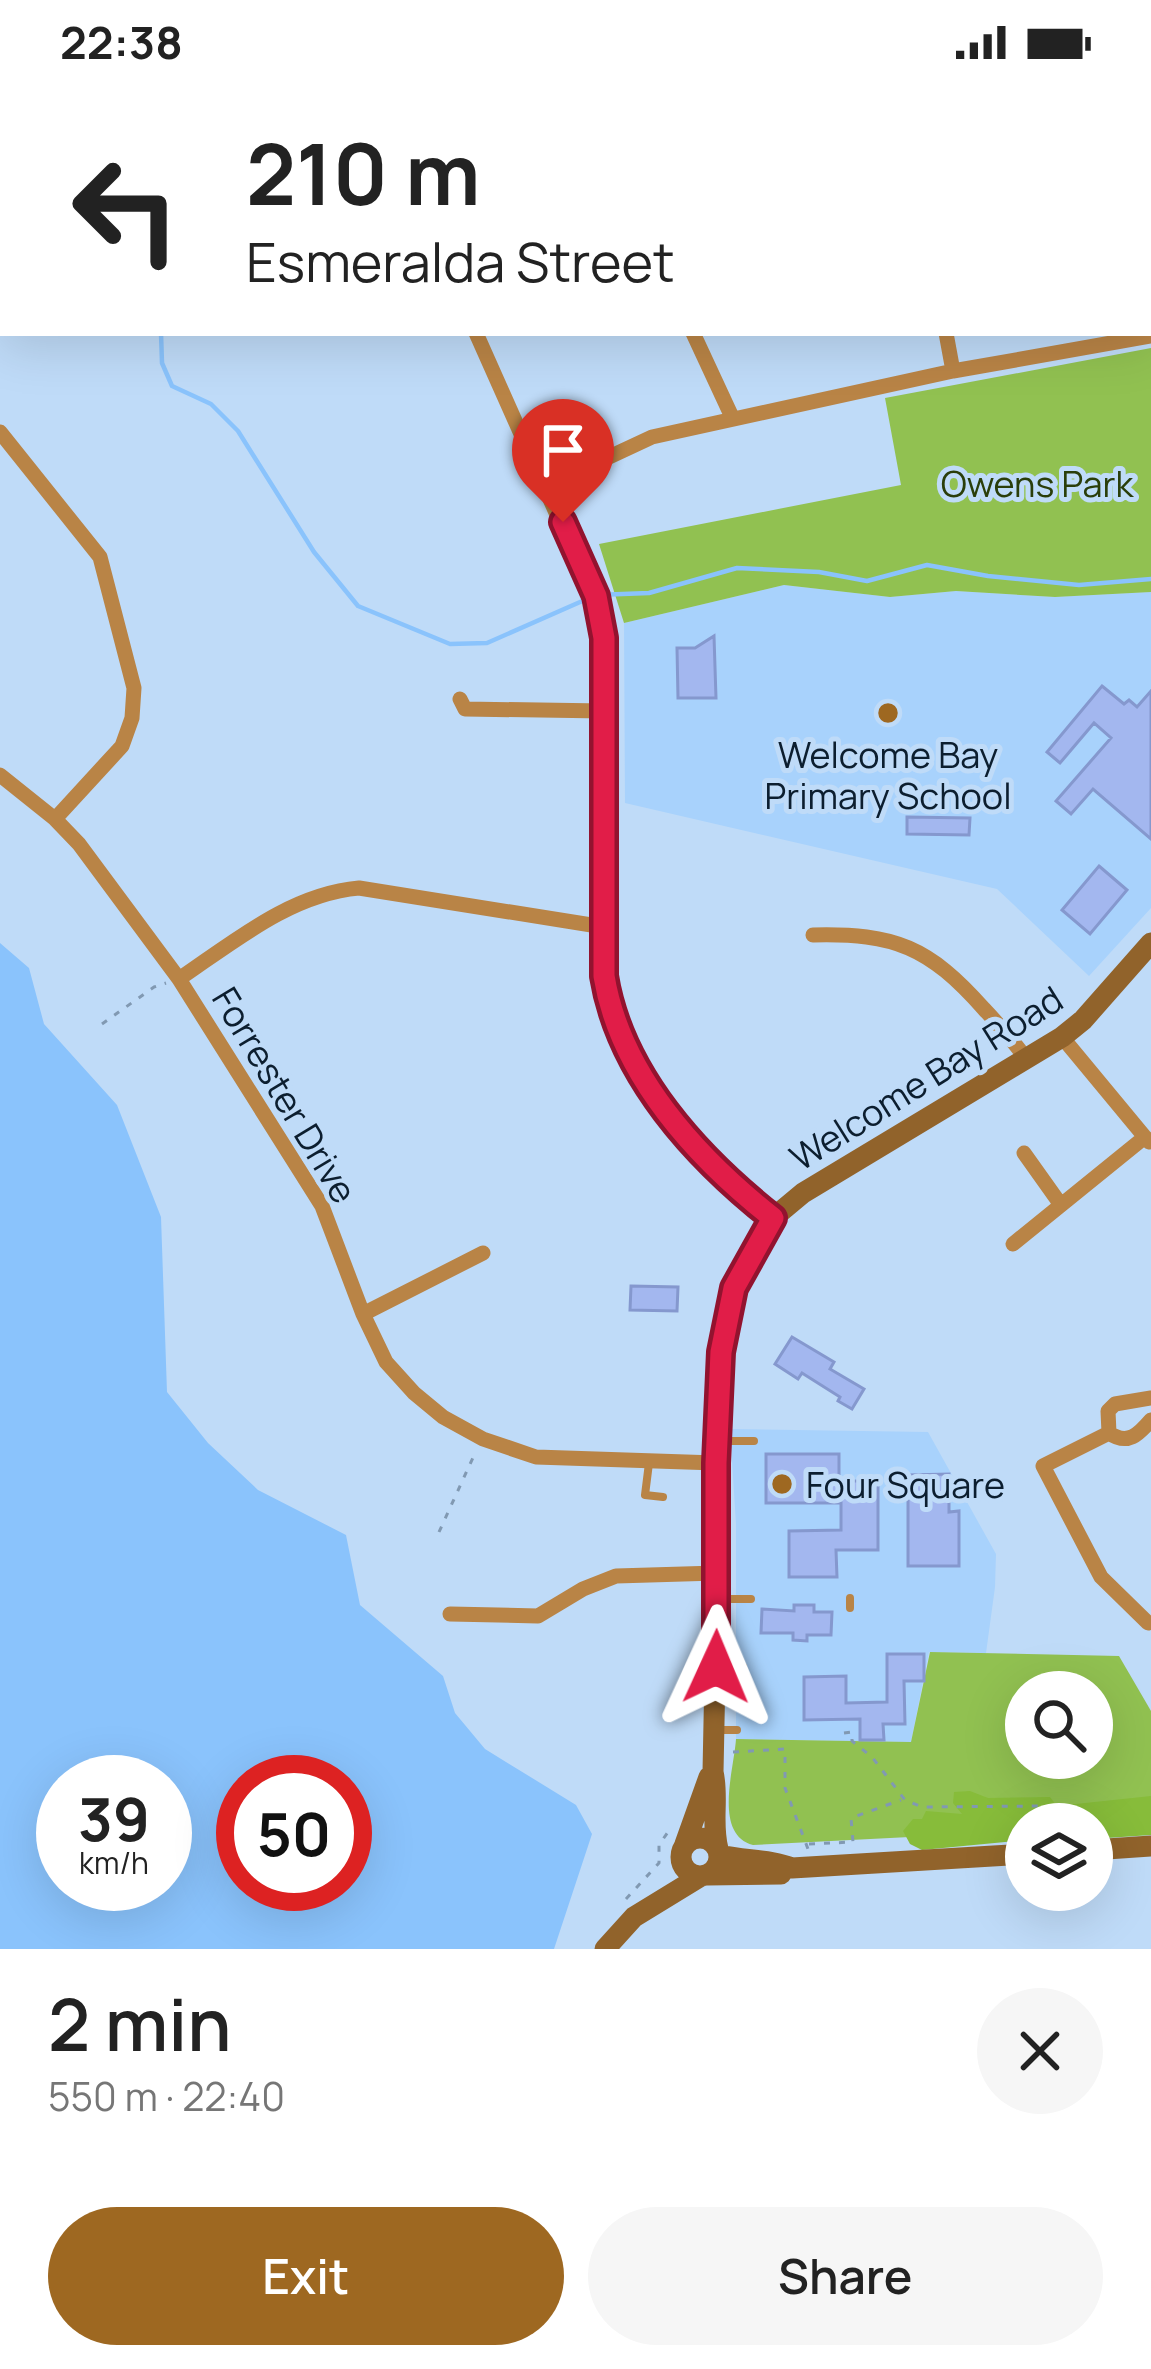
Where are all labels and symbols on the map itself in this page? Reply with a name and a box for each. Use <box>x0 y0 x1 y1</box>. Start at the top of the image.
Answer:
pin <box>512 399 614 522</box>
park label: Owens Park <box>941 459 1134 508</box>
marker: Welcome Bay Primary School <box>875 700 901 726</box>
place label: Welcome Bay Primary School <box>764 730 1012 820</box>
street label: Welcome Bay Road <box>780 974 1072 1182</box>
street label: Forrester Drive <box>201 978 369 1212</box>
place label: Four Square <box>806 1460 1005 1509</box>
marker: Four Square <box>769 1471 795 1497</box>
position arrow <box>653 1604 779 1730</box>
speed limit sign: 50 <box>216 1755 372 1911</box>

